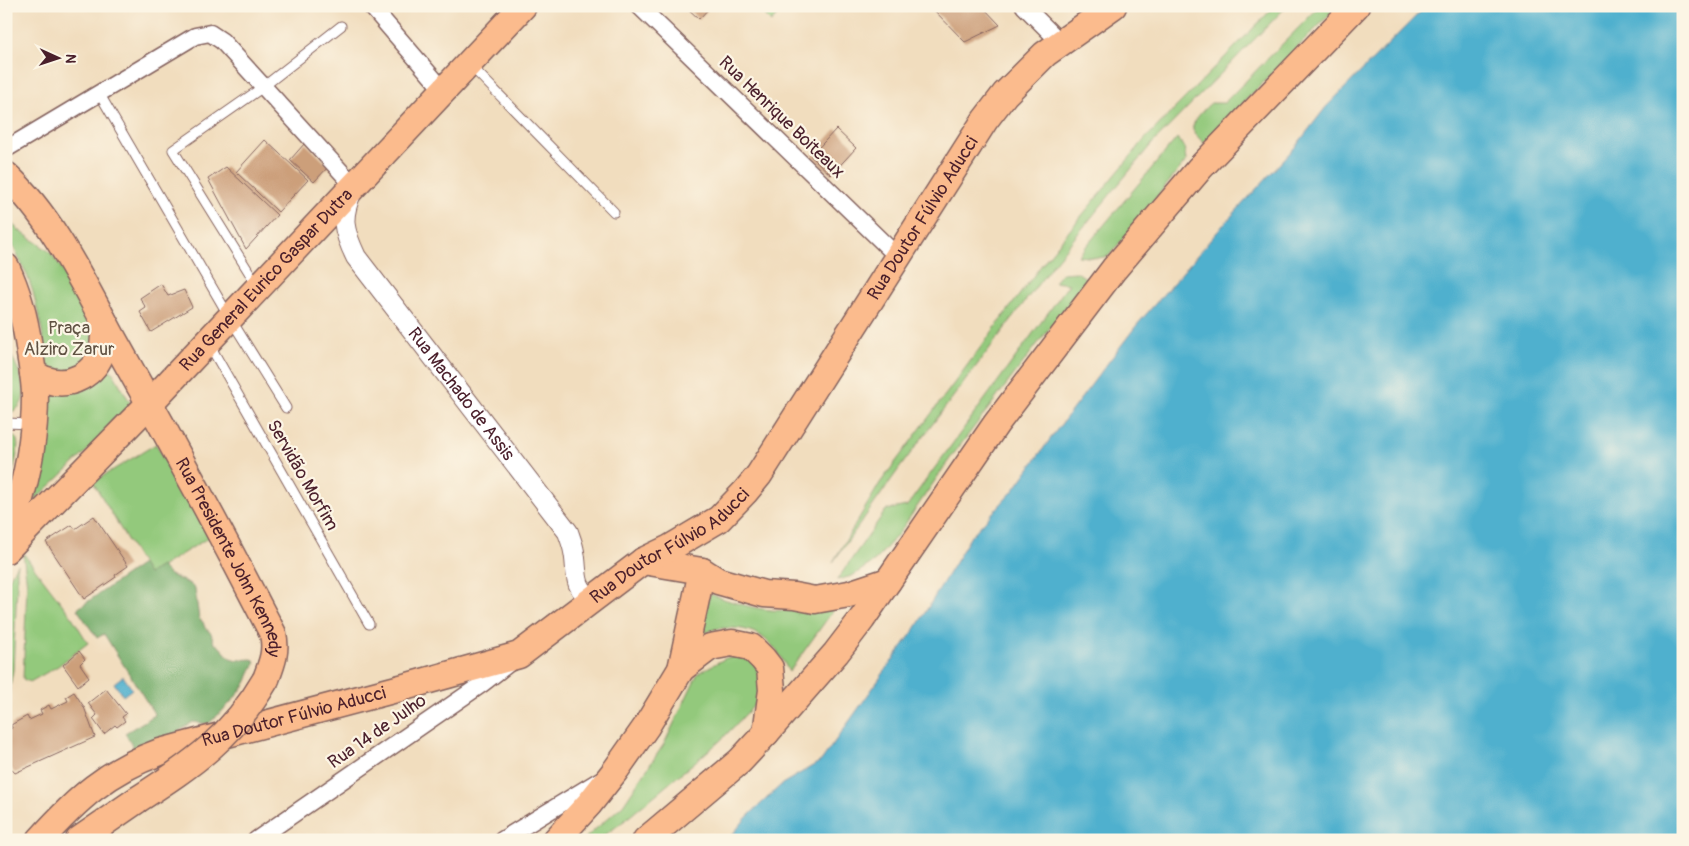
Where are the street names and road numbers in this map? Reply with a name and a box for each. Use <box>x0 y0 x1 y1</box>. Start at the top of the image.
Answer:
street label: Rua Henrique Boiteaux <box>714 51 849 183</box>
street label: Rua Doutor Fúlvio Aducci <box>862 132 984 305</box>
street label: Rua General Eurico Gaspar Dutra <box>175 184 358 376</box>
street label: Rua Machado de Assis <box>403 323 520 465</box>
street label: Servidão Morfim <box>262 416 344 535</box>
street label: Rua Presidente John Kennedy <box>170 454 286 659</box>
street label: Rua Doutor Fúlvio Aducci <box>585 483 755 609</box>
street label: Rua Doutor Fúlvio Aducci <box>199 681 388 752</box>
street label: Rua 14 de Julho <box>324 689 431 774</box>

